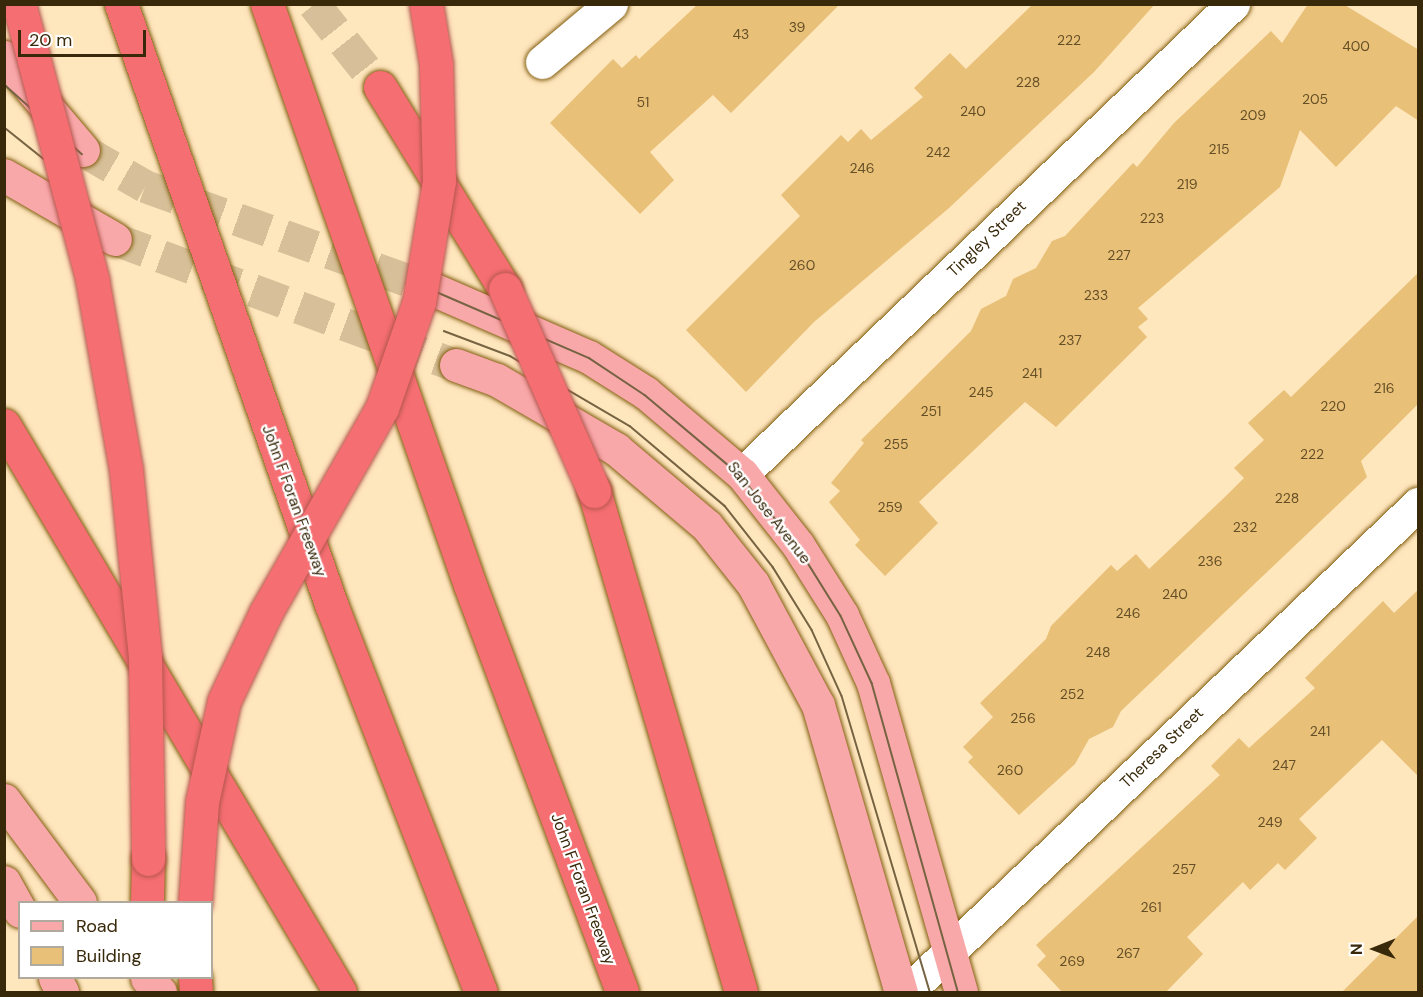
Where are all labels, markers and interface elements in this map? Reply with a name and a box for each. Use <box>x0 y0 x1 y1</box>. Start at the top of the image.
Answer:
scale bar <box>21 18 148 56</box>
house number: 39 <box>789 19 805 35</box>
house number: 43 <box>733 26 749 42</box>
text: 20 m <box>29 28 72 52</box>
house number: 222 <box>1057 32 1081 48</box>
house number: 400 <box>1342 38 1370 54</box>
house number: 228 <box>1016 74 1040 90</box>
house number: 205 <box>1302 91 1328 107</box>
house number: 51 <box>637 94 649 110</box>
house number: 240 <box>960 103 986 119</box>
house number: 209 <box>1240 107 1266 123</box>
house number: 215 <box>1209 141 1229 157</box>
house number: 242 <box>926 144 950 160</box>
house number: 246 <box>849 160 875 176</box>
house number: 219 <box>1176 176 1198 192</box>
street label: Tingley Street <box>944 197 1030 281</box>
house number: 223 <box>1140 210 1164 226</box>
house number: 227 <box>1107 247 1131 263</box>
house number: 260 <box>789 257 815 273</box>
house number: 233 <box>1084 287 1108 303</box>
house number: 237 <box>1058 332 1082 348</box>
house number: 241 <box>1022 365 1042 381</box>
house number: 216 <box>1373 380 1395 396</box>
house number: 245 <box>969 384 993 400</box>
house number: 220 <box>1320 398 1346 414</box>
house number: 251 <box>921 403 941 419</box>
street label: John F Foran Freeway <box>258 423 330 579</box>
house number: 255 <box>883 436 909 452</box>
house number: 222 <box>1300 446 1324 462</box>
street label: San Jose Avenue <box>723 458 815 568</box>
house number: 228 <box>1275 490 1299 506</box>
house number: 259 <box>878 499 902 515</box>
house number: 232 <box>1233 519 1257 535</box>
house number: 236 <box>1197 553 1223 569</box>
house number: 240 <box>1162 586 1188 602</box>
house number: 246 <box>1115 605 1141 621</box>
house number: 248 <box>1086 644 1110 660</box>
house number: 252 <box>1060 686 1084 702</box>
street label: Theresa Street <box>1116 703 1208 793</box>
house number: 256 <box>1010 710 1036 726</box>
house number: 241 <box>1310 723 1330 739</box>
house number: 247 <box>1272 757 1296 773</box>
house number: 260 <box>997 762 1023 778</box>
street label: John F Foran Freeway <box>547 811 619 967</box>
house number: 249 <box>1257 814 1283 830</box>
house number: 257 <box>1172 861 1196 877</box>
house number: 261 <box>1140 899 1162 915</box>
legend <box>18 901 213 979</box>
text: Road <box>76 914 118 938</box>
north arrow <box>1345 919 1405 979</box>
text: N <box>1346 943 1367 955</box>
text: Building <box>76 944 141 968</box>
house number: 267 <box>1116 945 1140 961</box>
house number: 269 <box>1059 953 1085 969</box>

